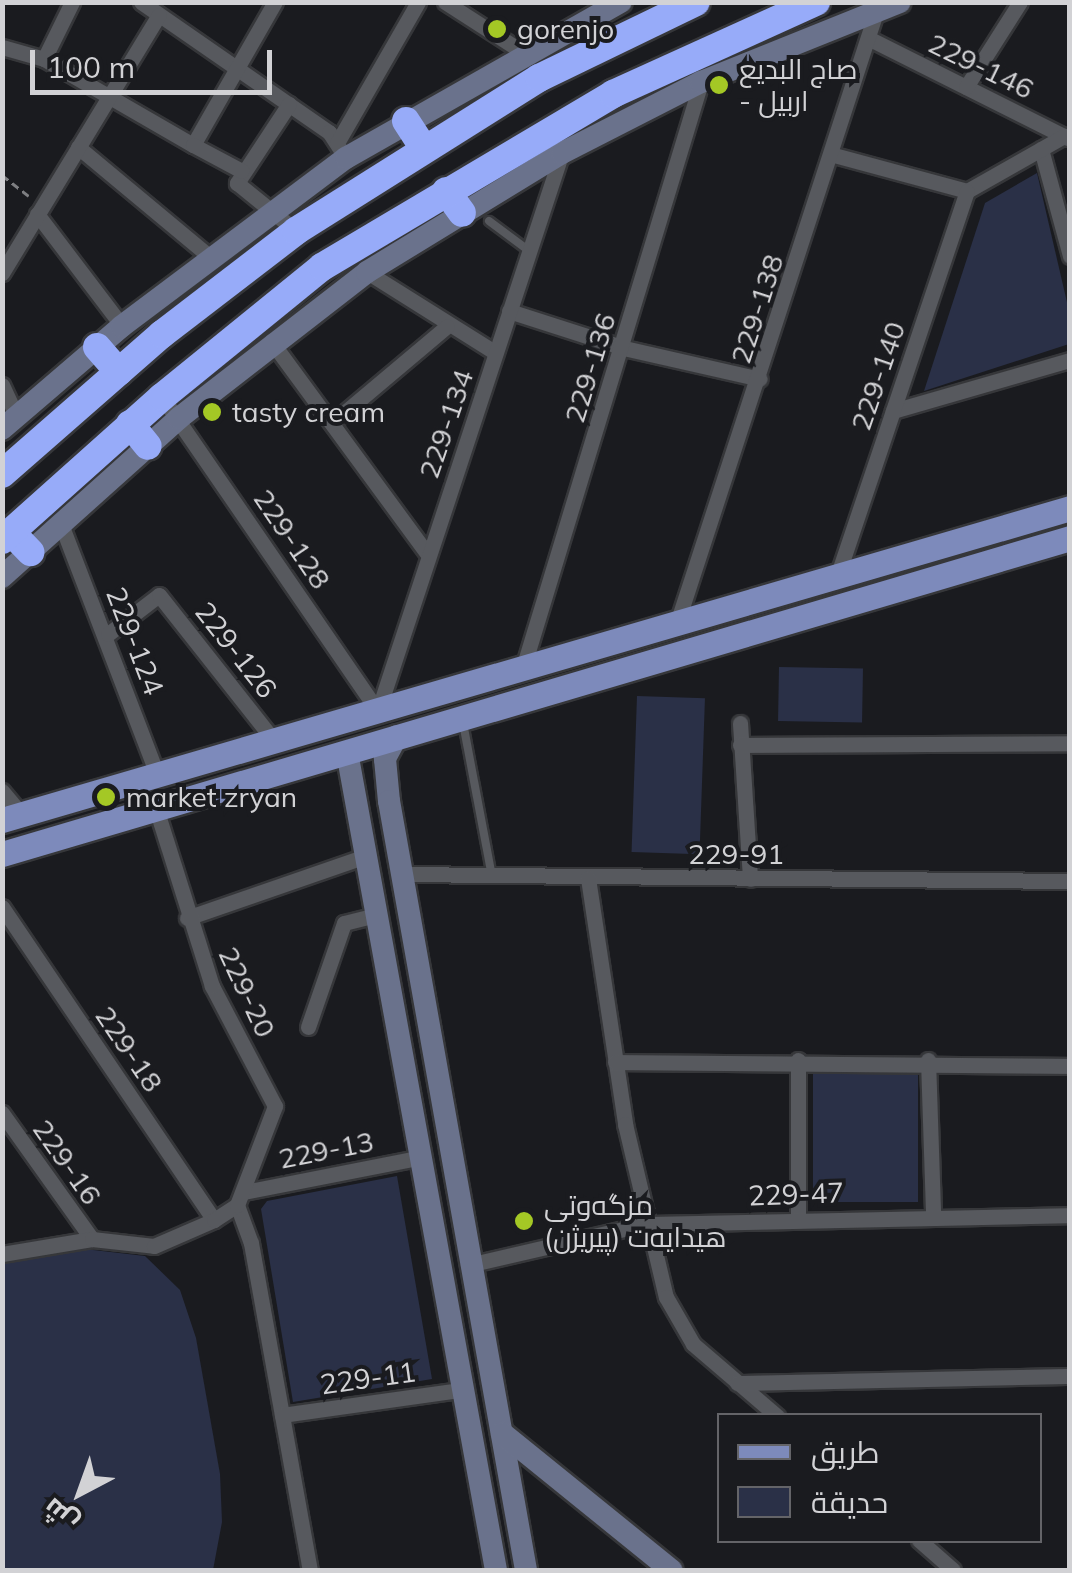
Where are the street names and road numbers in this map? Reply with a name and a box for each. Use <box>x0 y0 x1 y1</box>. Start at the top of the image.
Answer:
street label: 229-146 <box>923 26 1039 106</box>
street label: 229-138 <box>724 250 790 368</box>
street label: 229-136 <box>557 309 623 427</box>
street label: 229-140 <box>844 317 912 435</box>
street label: 229-134 <box>412 365 480 483</box>
street label: 229-128 <box>247 483 337 595</box>
street label: 229-124 <box>99 582 171 700</box>
street label: 229-126 <box>188 595 284 705</box>
street label: 229-91 <box>688 837 784 871</box>
street label: 229-20 <box>211 941 283 1043</box>
street label: 229-18 <box>88 1000 170 1098</box>
street label: 229-16 <box>26 1113 108 1211</box>
street label: 229-13 <box>276 1124 376 1176</box>
street label: 229-47 <box>747 1176 845 1212</box>
street label: 229-11 <box>318 1355 418 1401</box>

